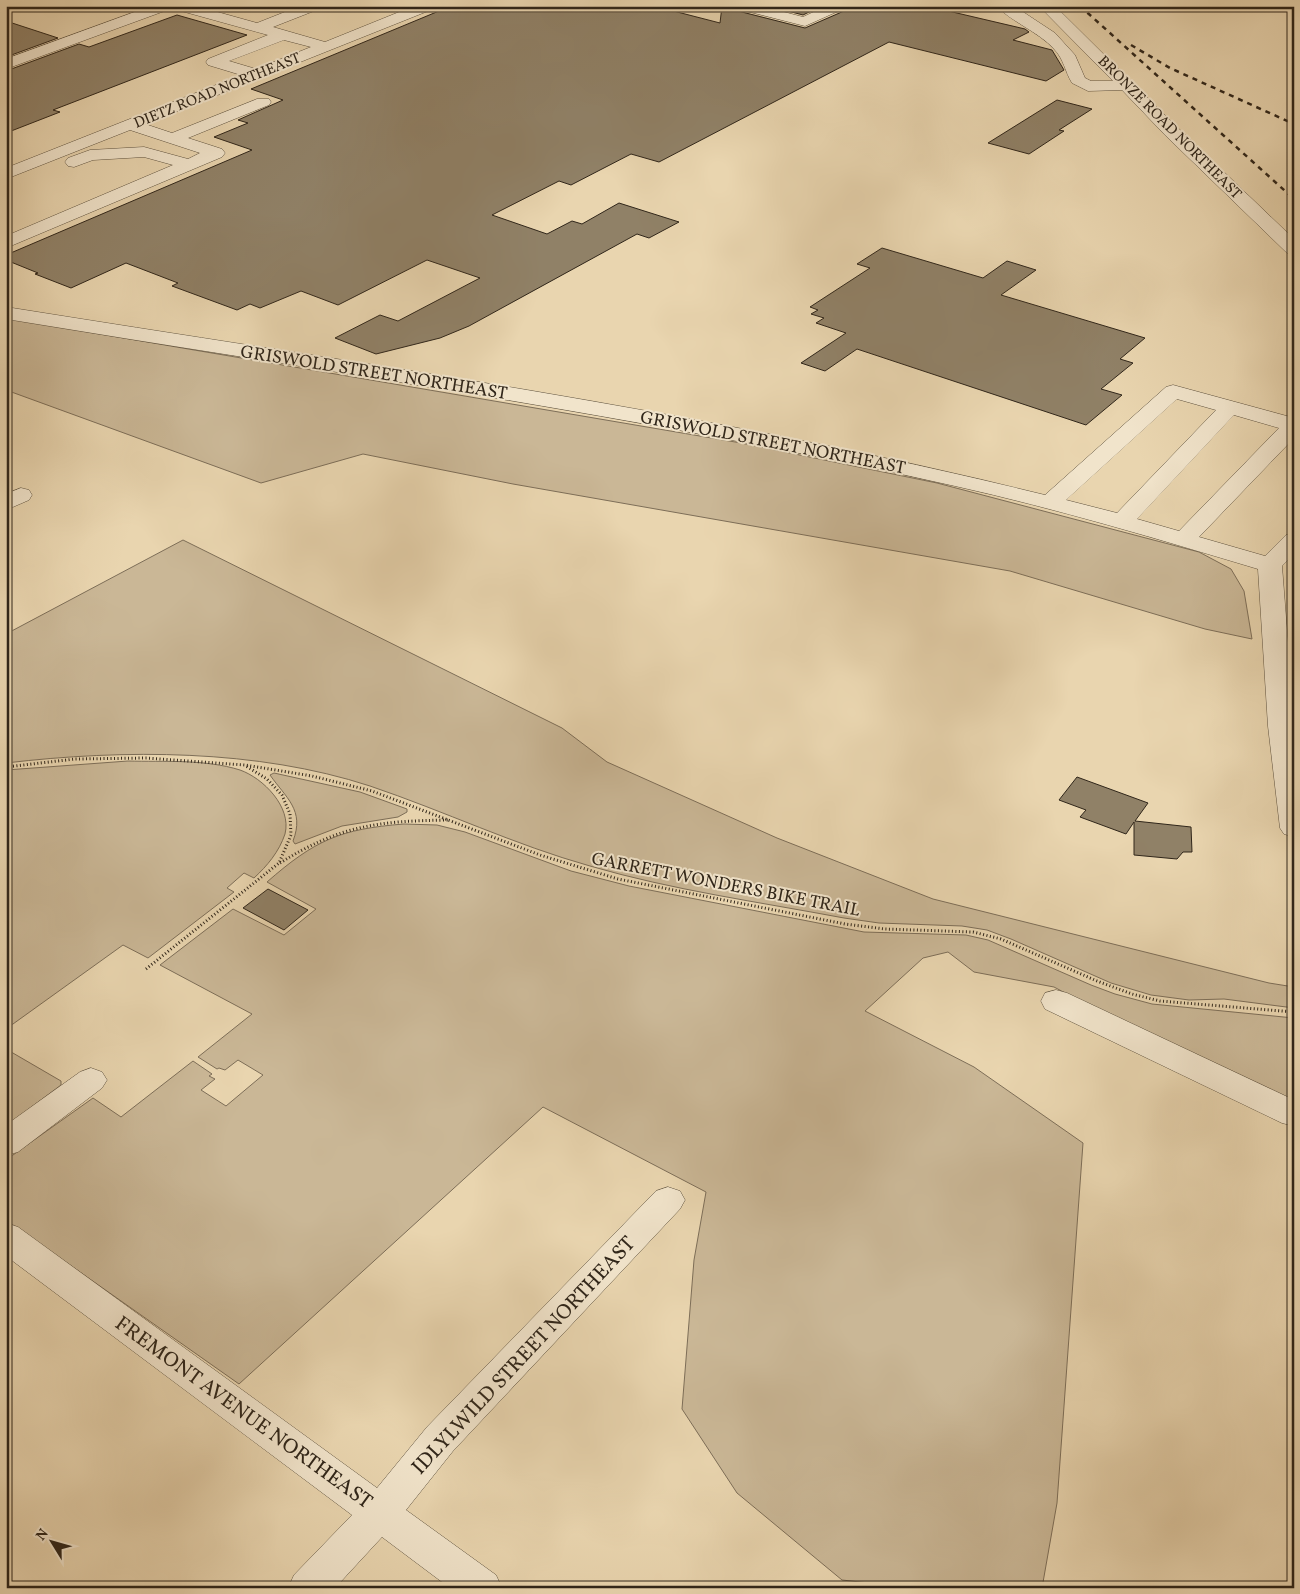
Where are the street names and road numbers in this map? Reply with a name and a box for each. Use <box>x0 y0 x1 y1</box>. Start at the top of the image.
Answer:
street label: DIETZ ROAD NORTHEAST <box>131 48 304 134</box>
street label: BRONZE ROAD NORTHEAST <box>1092 52 1246 205</box>
street label: GRISWOLD STREET NORTHEAST <box>239 340 509 407</box>
street label: GRISWOLD STREET NORTHEAST <box>638 405 908 482</box>
street label: GARRETT WONDERS BIKE TRAIL <box>589 847 862 924</box>
street label: IDLYLWILD STREET NORTHEAST <box>406 1230 643 1482</box>
street label: FREMONT AVENUE NORTHEAST <box>108 1310 378 1517</box>

